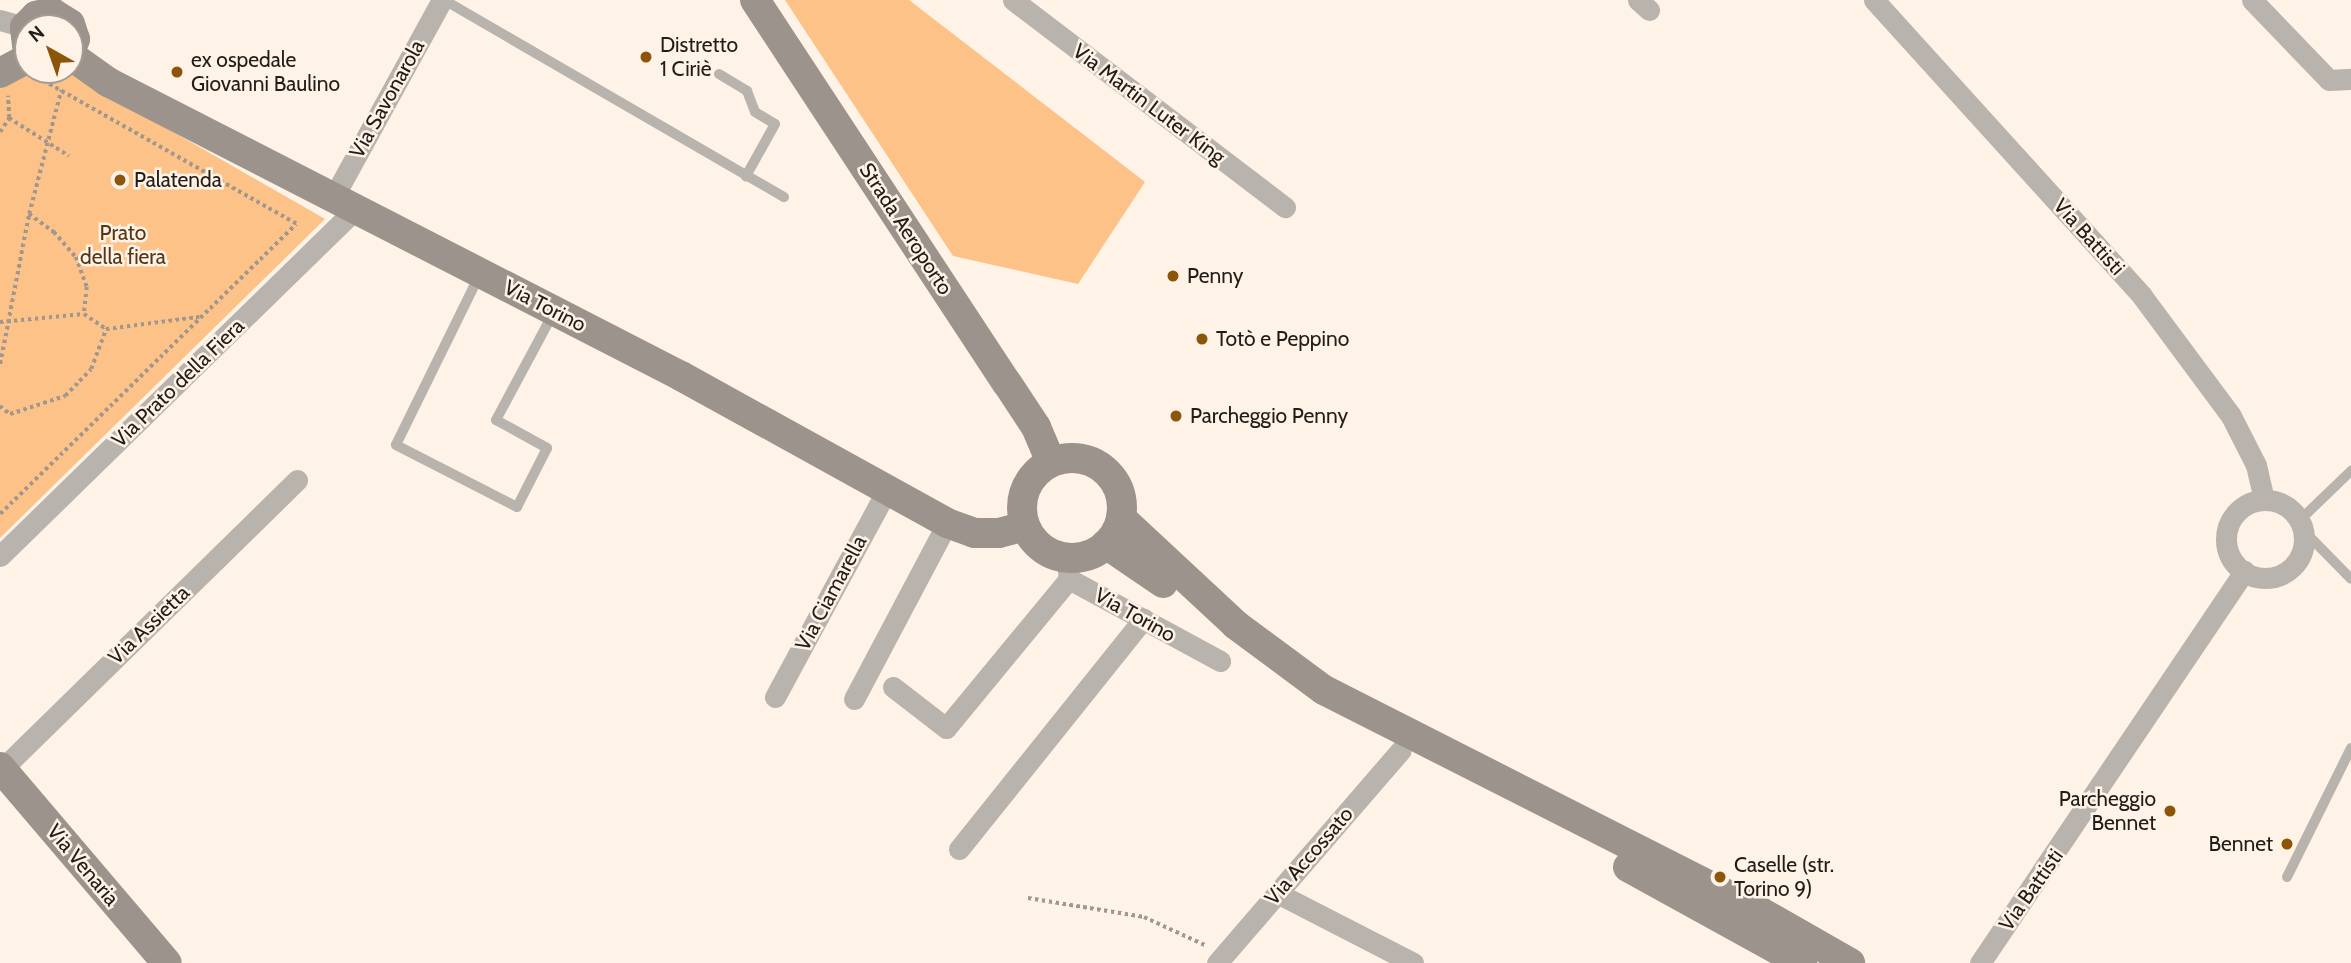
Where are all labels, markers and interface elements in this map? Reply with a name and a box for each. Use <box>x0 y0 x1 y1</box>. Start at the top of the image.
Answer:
north arrow <box>14 14 84 84</box>
text: N <box>24 21 49 47</box>
place label: Distretto 1 Ciriè <box>660 32 738 82</box>
street label: Via Savonarola <box>344 35 430 163</box>
street label: Via Martin Luter King <box>1068 39 1230 169</box>
place label: ex ospedale Giovanni Baulino <box>191 47 340 97</box>
marker: Distretto 1 Ciriè <box>638 49 654 65</box>
marker: ex ospedale Giovanni Baulino <box>169 64 185 80</box>
street label: Strada Aeroporto <box>854 158 958 300</box>
place label: Palatenda <box>134 167 222 193</box>
marker: Palatenda <box>112 172 128 188</box>
street label: Via Battisti <box>2048 194 2130 280</box>
park label: Prato della fiera <box>80 220 166 270</box>
place label: Penny <box>1187 263 1243 289</box>
marker: Penny <box>1165 268 1181 284</box>
street label: Via Torino <box>500 275 590 337</box>
street label: Via Prato della Fiera <box>107 313 249 453</box>
place label: Totò e Peppino <box>1216 326 1349 352</box>
marker: Totò e Peppino <box>1194 331 1210 347</box>
place label: Parcheggio Penny <box>1190 403 1348 429</box>
marker: Parcheggio Penny <box>1168 408 1184 424</box>
street label: Via Ciamarella <box>790 531 872 655</box>
street label: Via Assietta <box>103 580 195 670</box>
street label: Via Torino <box>1090 583 1180 647</box>
place label: Parcheggio Bennet <box>2059 786 2156 836</box>
street label: Via Accossato <box>1260 802 1358 910</box>
marker: Parcheggio Bennet <box>2162 803 2178 819</box>
street label: Via Venaria <box>42 819 124 911</box>
place label: Bennet <box>2208 831 2273 857</box>
marker: Bennet <box>2279 836 2295 852</box>
street label: Via Battisti <box>1994 844 2068 936</box>
place label: Caselle (str. Torino 9) <box>1734 852 1834 902</box>
marker: Caselle (str. Torino 9) <box>1712 869 1728 885</box>

